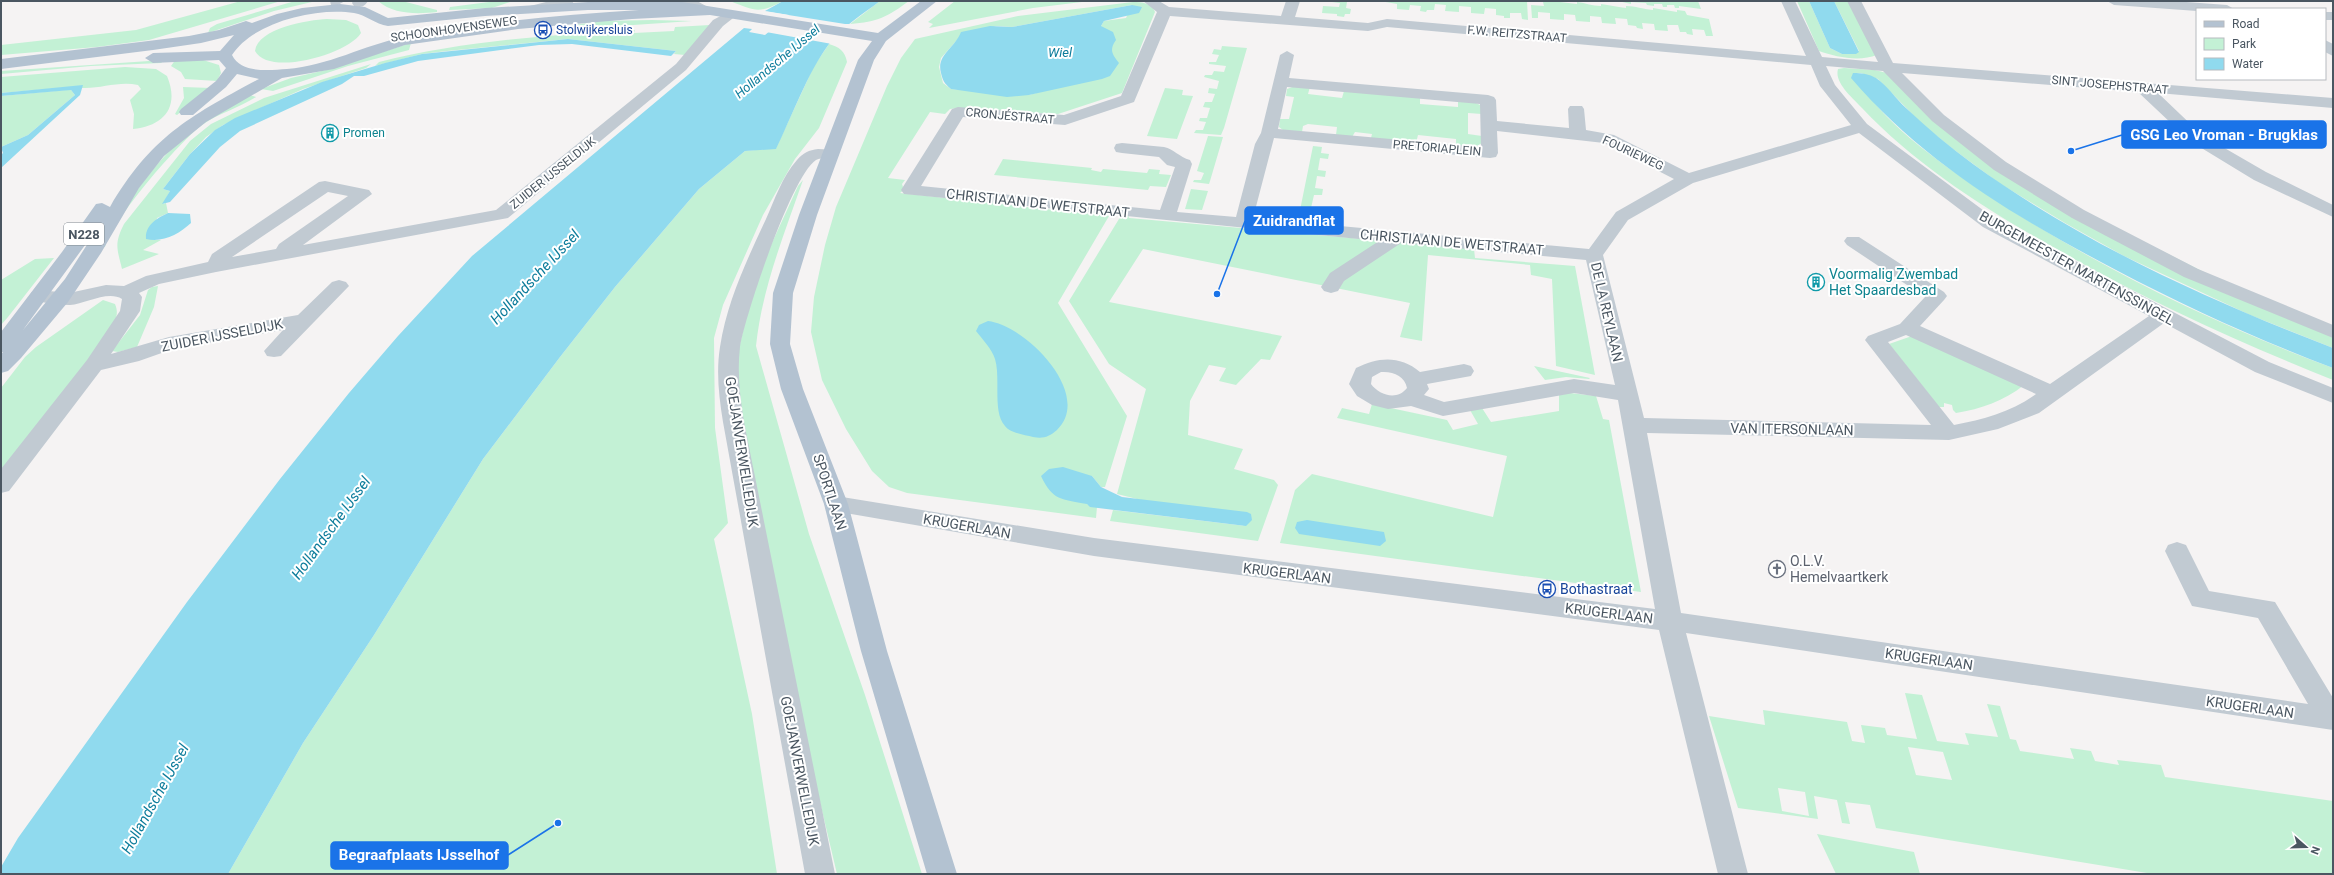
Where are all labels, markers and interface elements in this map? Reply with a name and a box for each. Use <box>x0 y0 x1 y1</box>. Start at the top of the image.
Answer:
legend <box>2196 8 2326 80</box>
street label: SCHOONHOVENSEWEG <box>390 13 518 45</box>
text: Road <box>2232 17 2260 31</box>
bus stop icon: Stolwijkersluis <box>533 20 553 40</box>
water label: Hollandsche IJssel <box>732 21 824 101</box>
place label: Stolwijkersluis <box>556 23 633 37</box>
street label: F.W. REITZSTRAAT <box>1467 23 1567 45</box>
text: Park <box>2232 37 2257 51</box>
water label: Wiel <box>1048 45 1073 60</box>
text: Water <box>2232 57 2263 71</box>
street label: SINT JOSEPHSTRAAT <box>2051 73 2169 97</box>
street label: CRONJÉSTRAAT <box>965 104 1055 127</box>
callout: GSG Leo Vroman - Brugklas <box>2122 121 2326 148</box>
building icon: Promen <box>320 123 340 143</box>
place label: Promen <box>343 126 385 140</box>
text: GSG Leo Vroman - Brugklas <box>2130 126 2318 144</box>
street label: FOURIEWEG <box>1600 133 1666 173</box>
street label: ZUIDER IJSSELDIJK <box>507 134 599 212</box>
street label: PRETORIAPLEIN <box>1392 137 1482 159</box>
street label: CHRISTIAAN DE WETSTRAAT <box>946 185 1131 221</box>
callout: Zuidrandflat <box>1245 207 1343 234</box>
street label: BURGEMEESTER MARTENSSINGEL <box>1977 208 2178 329</box>
text: Zuidrandflat <box>1253 212 1335 230</box>
road number: N228 <box>64 223 104 245</box>
water label: Hollandsche IJssel <box>487 226 584 328</box>
street label: CHRISTIAAN DE WETSTRAAT <box>1360 226 1545 258</box>
street label: DE LA REYLAAN <box>1588 261 1626 363</box>
place label: Voormalig Zwembad Het Spaardesbad <box>1829 266 1958 298</box>
building icon: Voormalig Zwembad Het Spaardesbad <box>1806 272 1826 292</box>
street label: ZUIDER IJSSELDIJK <box>160 315 284 355</box>
street label: GOEJANVERWELLEDIJK <box>722 376 762 529</box>
street label: VAN ITERSONLAAN <box>1730 420 1854 438</box>
street label: SPORTLAAN <box>810 452 850 532</box>
water label: Hollandsche IJssel <box>288 473 375 583</box>
street label: KRUGERLAAN <box>922 510 1012 542</box>
place label: O.L.V. Hemelvaartkerk <box>1790 553 1889 585</box>
church icon: O.L.V. Hemelvaartkerk <box>1767 559 1787 579</box>
street label: KRUGERLAAN <box>1242 560 1332 586</box>
bus stop icon: Bothastraat <box>1537 579 1557 599</box>
place label: Bothastraat <box>1560 581 1633 597</box>
street label: KRUGERLAAN <box>1564 600 1654 626</box>
street label: KRUGERLAAN <box>1884 645 1974 673</box>
street label: KRUGERLAAN <box>2205 693 2295 721</box>
street label: GOEJANVERWELLEDIJK <box>778 695 822 847</box>
water label: Hollandsche IJssel <box>117 741 193 857</box>
north arrow <box>2286 827 2326 867</box>
callout: Begraafplaats IJsselhof <box>331 842 508 869</box>
text: N <box>2307 844 2322 856</box>
text: Begraafplaats IJsselhof <box>339 846 500 864</box>

